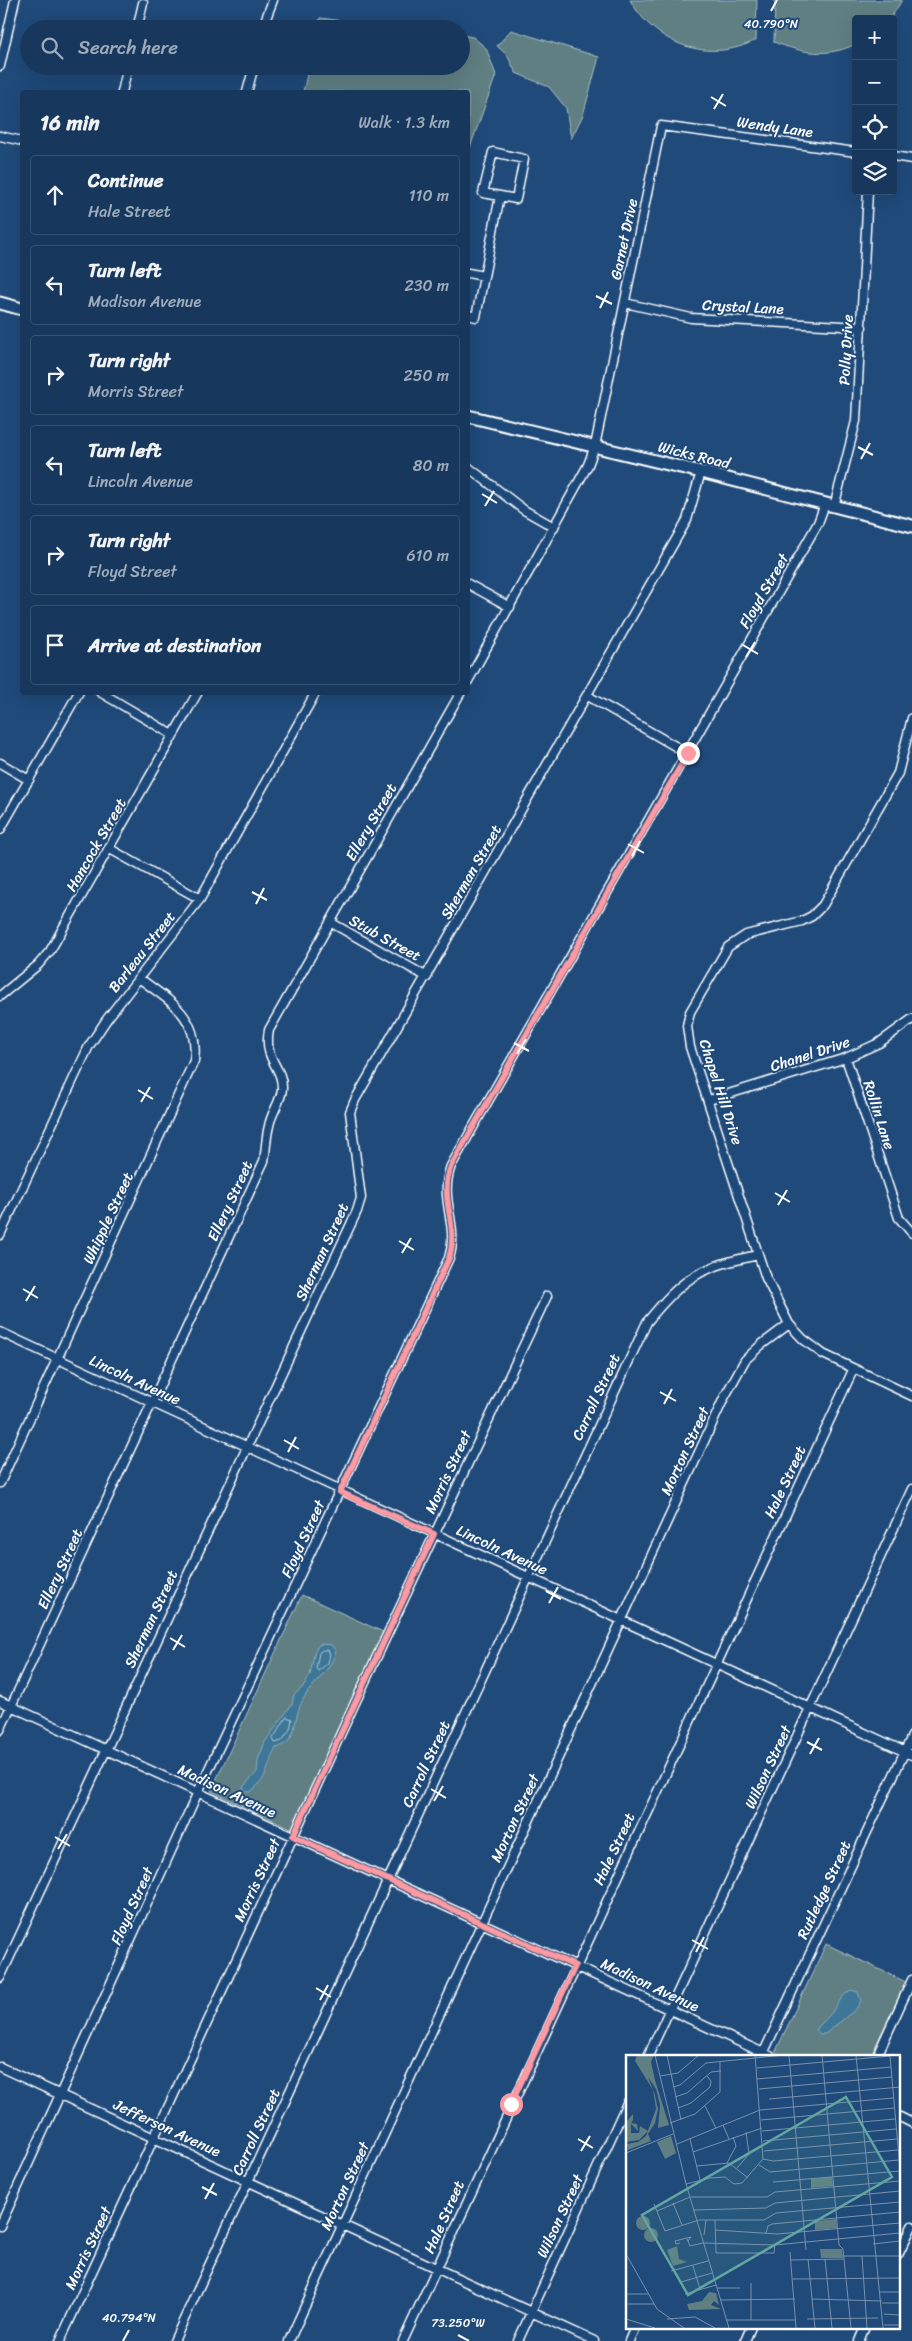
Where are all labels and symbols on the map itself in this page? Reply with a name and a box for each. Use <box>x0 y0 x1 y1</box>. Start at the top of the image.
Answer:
text: 40.790°N <box>744 13 799 35</box>
street label: Wendy Lane <box>735 109 815 145</box>
street label: Garnet Drive <box>603 196 645 282</box>
street label: Crystal Lane <box>702 292 784 322</box>
street label: Polly Drive <box>831 314 861 386</box>
street label: Wicks Road <box>655 434 734 477</box>
street label: Floyd Street <box>732 548 797 634</box>
route end <box>677 742 700 765</box>
street label: Ellery Street <box>338 778 404 866</box>
street label: Hancock Street <box>59 793 134 897</box>
street label: Sherman Street <box>433 819 509 924</box>
street label: Barleau Street <box>102 905 183 999</box>
street label: Stub Street <box>344 907 426 969</box>
street label: Chanel Drive <box>767 1029 854 1079</box>
street label: Chapel Hill Drive <box>692 1036 750 1148</box>
street label: Rollin Lane <box>856 1077 903 1153</box>
street label: Ellery Street <box>200 1156 260 1246</box>
street label: Whipple Street <box>75 1167 141 1268</box>
street label: Sherman Street <box>288 1198 356 1305</box>
street label: Lincoln Avenue <box>85 1347 185 1413</box>
street label: Carroll Street <box>564 1349 628 1445</box>
street label: Morton Street <box>653 1401 717 1500</box>
street label: Morris Street <box>417 1425 479 1518</box>
street label: Hale Street <box>757 1441 813 1523</box>
street label: Floyd Street <box>274 1495 333 1582</box>
street label: Lincoln Avenue <box>452 1517 552 1583</box>
street label: Ellery Street <box>30 1524 90 1614</box>
street label: Sherman Street <box>117 1565 185 1672</box>
street label: Carroll Street <box>394 1716 458 1812</box>
street label: Wilson Street <box>737 1720 799 1813</box>
street label: Madison Avenue <box>173 1757 281 1825</box>
street label: Morton Street <box>483 1768 547 1867</box>
street label: Hale Street <box>586 1808 642 1890</box>
street label: Morris Street <box>226 1833 288 1926</box>
street label: Rutledge Street <box>790 1836 858 1944</box>
street label: Floyd Street <box>103 1862 161 1949</box>
street label: Madison Avenue <box>596 1951 704 2019</box>
inset map <box>626 2055 900 2328</box>
street label: Carroll Street <box>224 2084 288 2180</box>
street label: Jefferson Avenue <box>108 2091 225 2164</box>
route start <box>500 2093 523 2116</box>
street label: Morton Street <box>313 2136 377 2235</box>
street label: Wilson Street <box>529 2169 591 2262</box>
street label: Hale Street <box>416 2176 472 2258</box>
street label: Morris Street <box>57 2201 119 2294</box>
text: 40.794°N <box>102 2307 157 2329</box>
text: 73.250°W <box>431 2312 485 2334</box>

